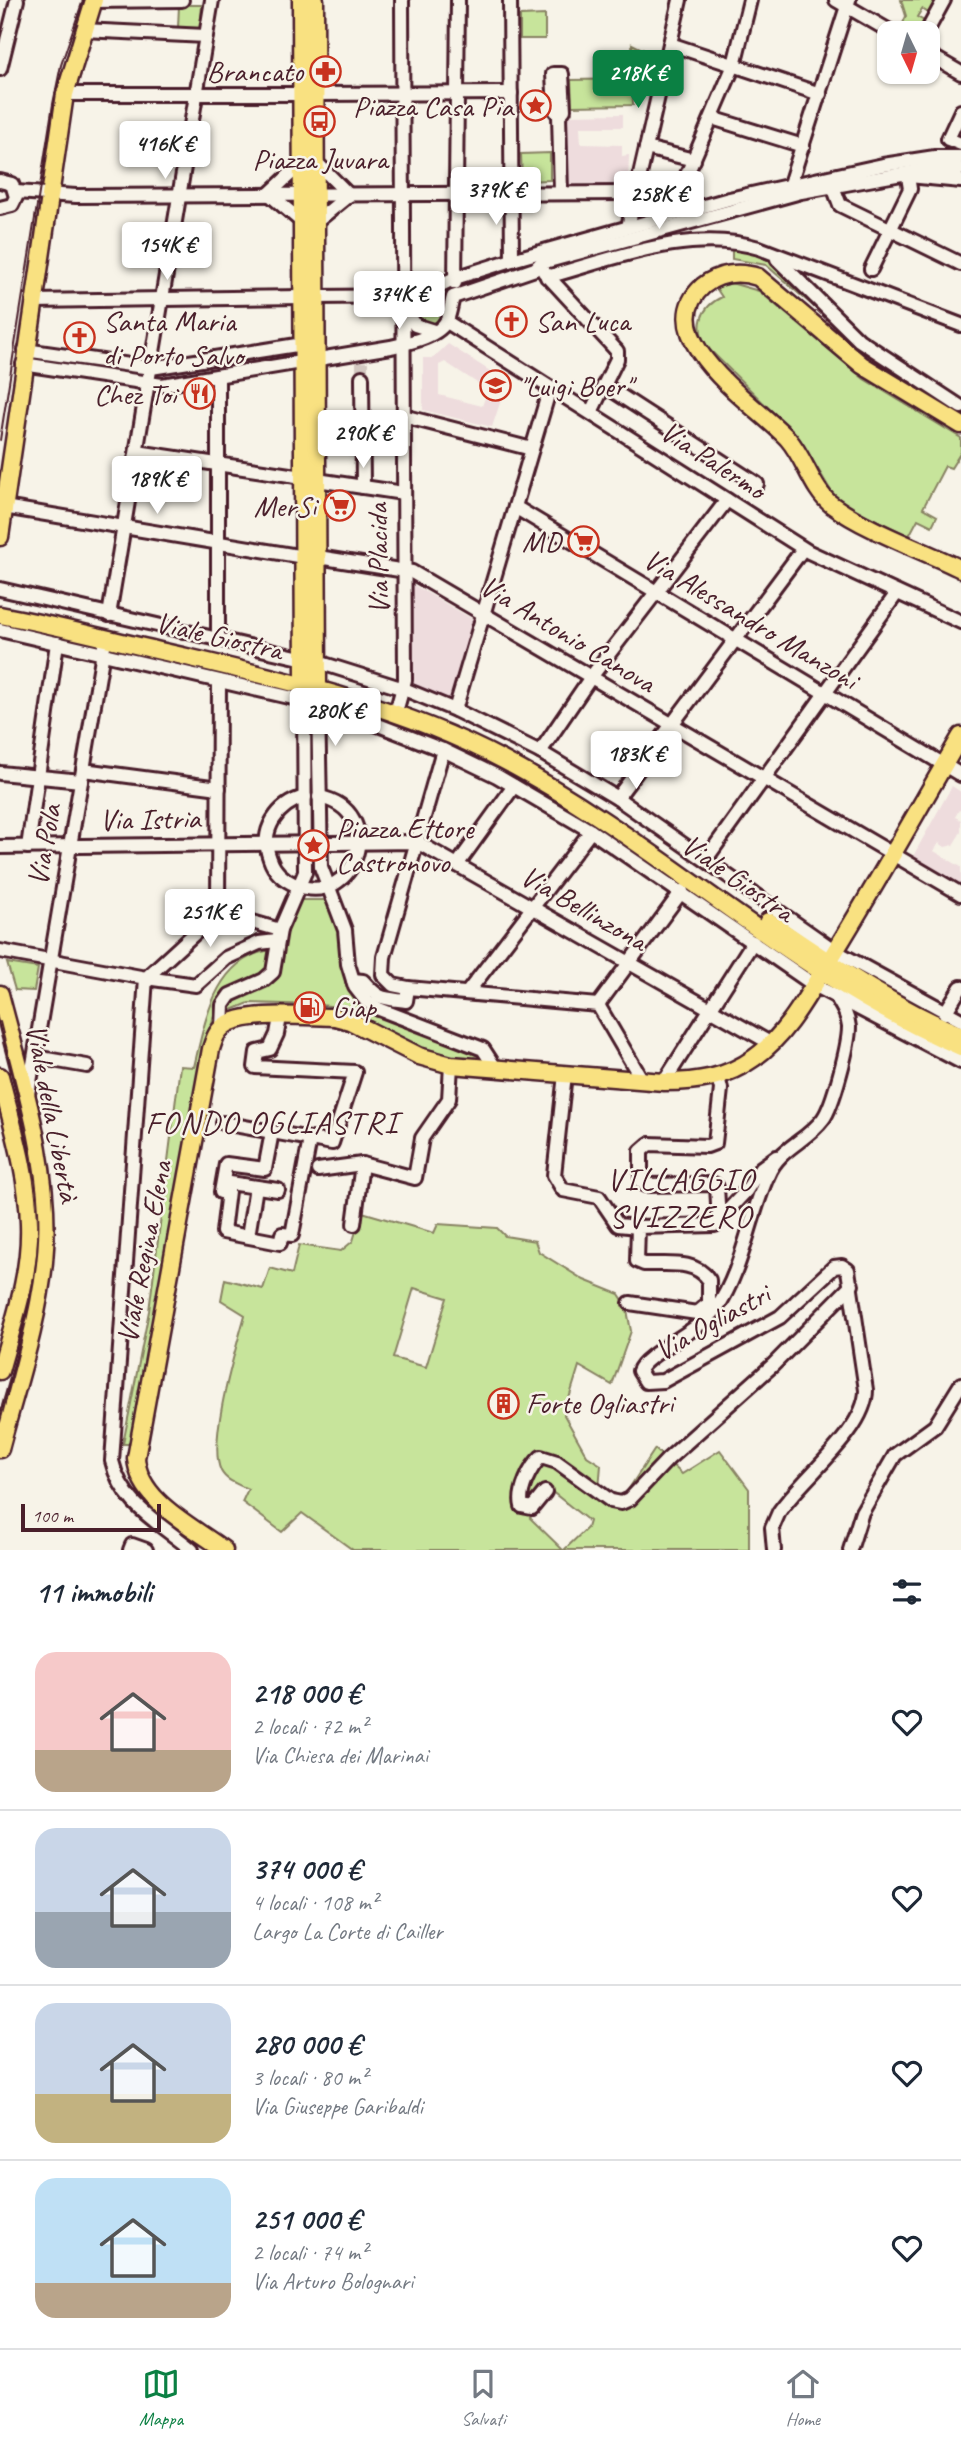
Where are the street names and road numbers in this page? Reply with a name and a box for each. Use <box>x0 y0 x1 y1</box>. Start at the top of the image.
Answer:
street label: Via Palermo <box>653 412 776 510</box>
street label: Via Placida <box>358 501 398 615</box>
street label: Via Alessandro Manzoni <box>637 540 868 700</box>
street label: Via Antonio Canova <box>473 567 664 702</box>
street label: Viale Giostra <box>152 603 289 670</box>
street label: Via Istria <box>99 799 203 839</box>
street label: Via Pola <box>18 800 70 889</box>
street label: Viale Giostra <box>674 825 804 932</box>
street label: Via Bellinzona <box>514 857 656 961</box>
street label: Viale della Libertà <box>17 1021 89 1207</box>
street label: Viale Regina Elena <box>108 1156 181 1346</box>
street label: Via Ogliastri <box>648 1273 779 1369</box>

